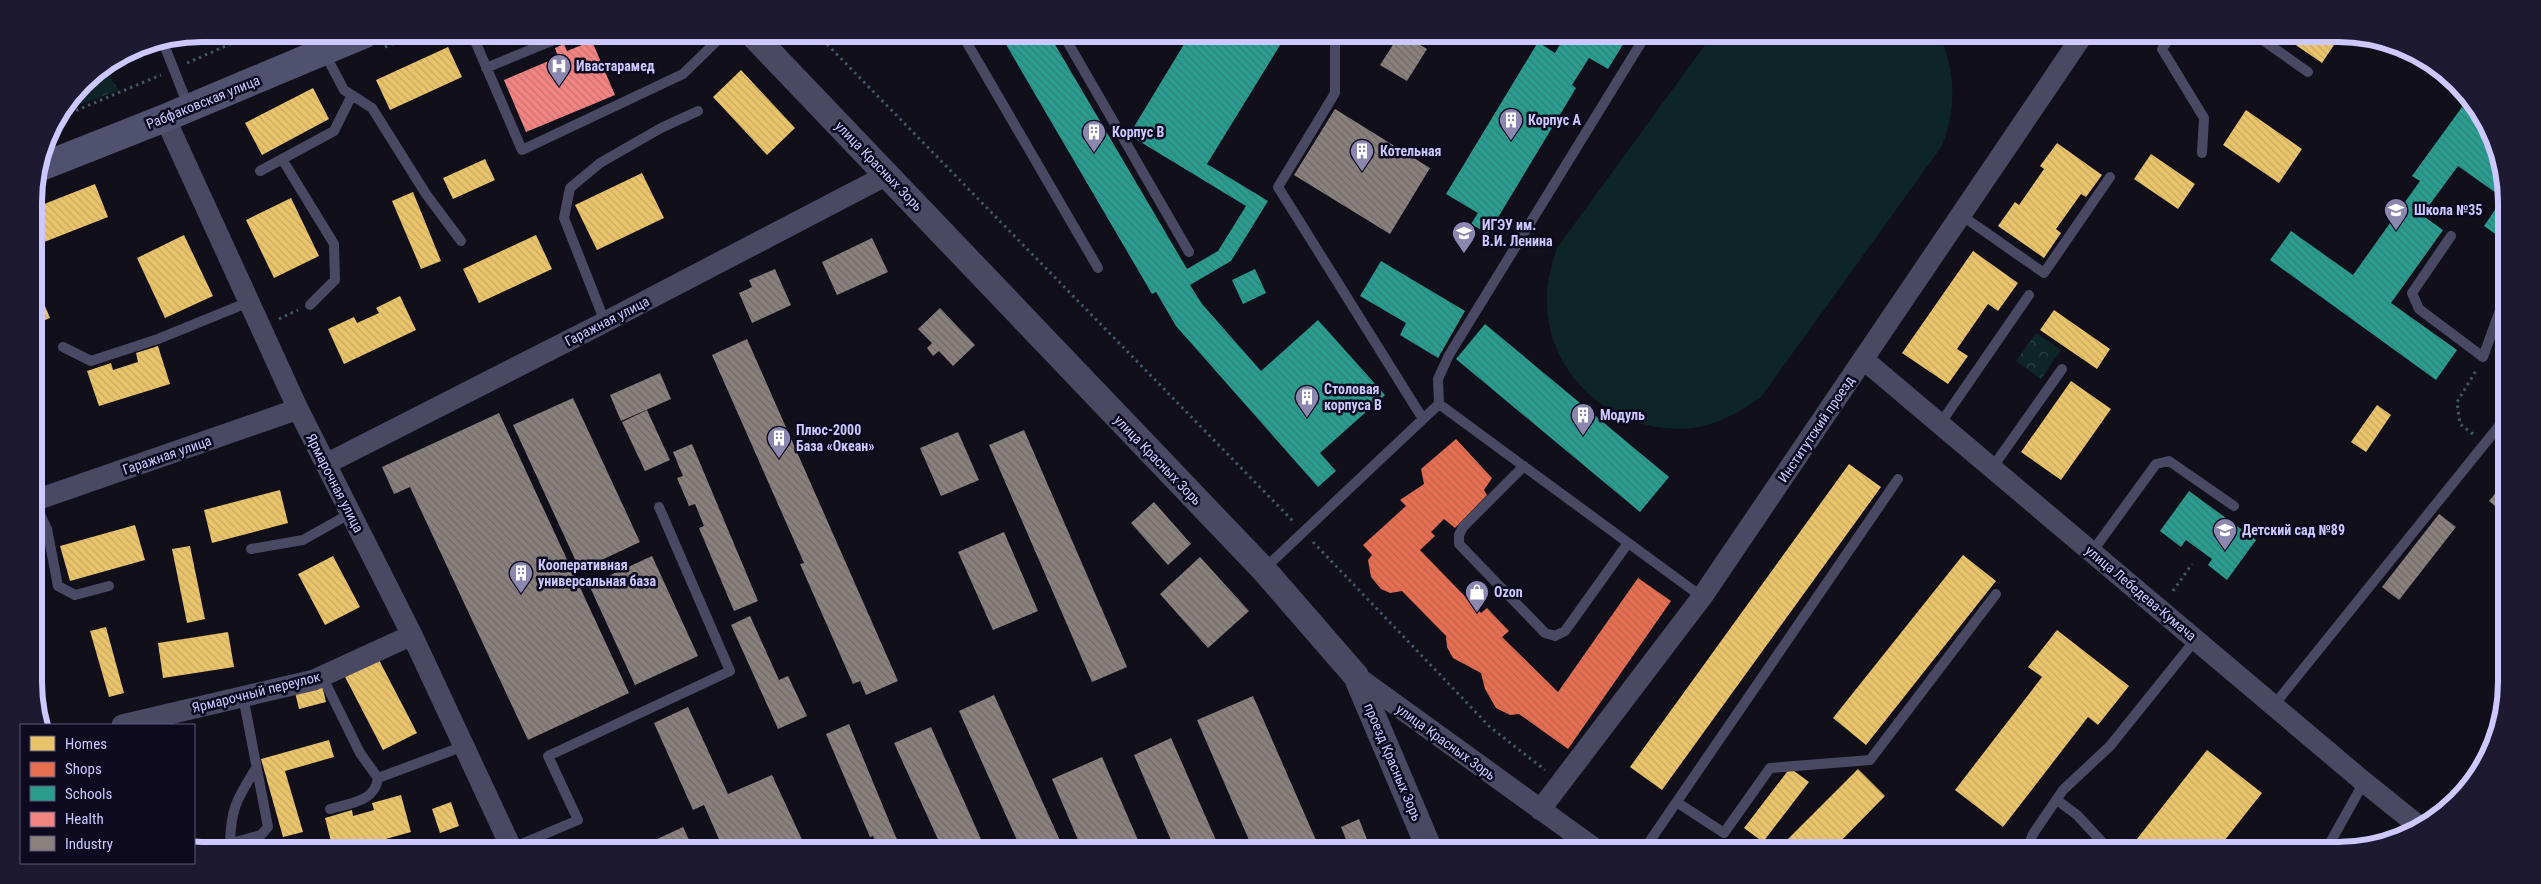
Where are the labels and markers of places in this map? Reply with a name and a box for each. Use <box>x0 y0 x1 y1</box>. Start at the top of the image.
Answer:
hospital icon: Ивастарамед <box>546 53 572 87</box>
place label: Ивастарамед <box>576 58 655 74</box>
building icon: Корпус А <box>1498 107 1524 141</box>
place label: Корпус А <box>1528 112 1581 128</box>
building icon: Корпус В <box>1081 119 1107 153</box>
place label: Корпус В <box>1112 124 1164 140</box>
building icon: Котельная <box>1349 138 1375 172</box>
place label: Котельная <box>1380 143 1442 159</box>
school or university icon: Школа №35 <box>2383 197 2409 231</box>
place label: Школа №35 <box>2414 202 2482 218</box>
place label: ИГЭУ им. В.И. Ленина <box>1482 217 1553 249</box>
school or university icon: ИГЭУ им. В.И. Ленина <box>1451 220 1477 254</box>
place label: Столовая корпуса В <box>1324 381 1382 413</box>
building icon: Столовая корпуса В <box>1294 384 1320 418</box>
building icon: Модуль <box>1570 402 1596 436</box>
place label: Модуль <box>1600 407 1645 423</box>
place label: Плюс-2000 База «Океан» <box>796 422 875 454</box>
building icon: Плюс-2000 База «Океан» <box>766 425 792 459</box>
school or university icon: Детский сад №89 <box>2212 517 2238 551</box>
place label: Детский сад №89 <box>2242 522 2345 538</box>
place label: Кооперативная универсальная база <box>538 557 656 589</box>
building icon: Кооперативная универсальная база <box>508 560 534 594</box>
shop icon: Ozon <box>1464 579 1490 613</box>
place label: Ozon <box>1494 584 1523 600</box>

